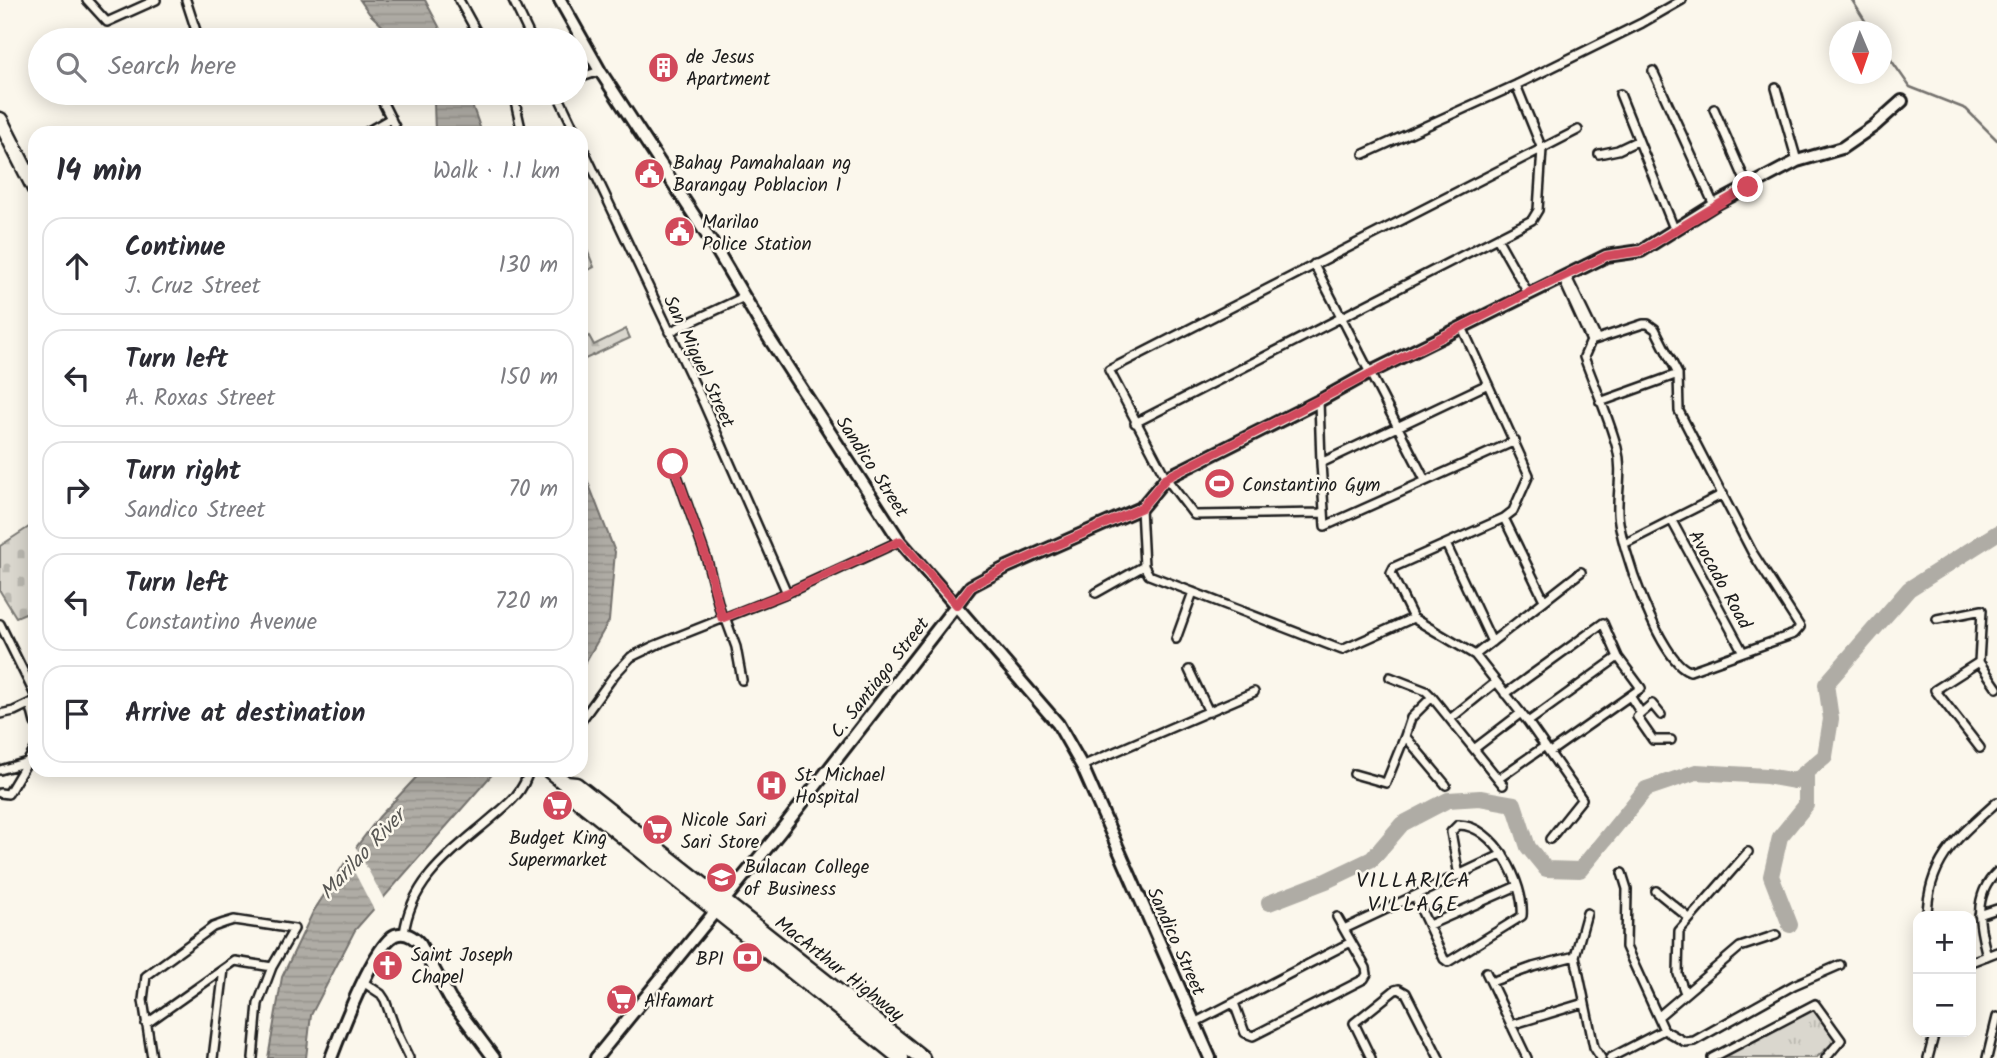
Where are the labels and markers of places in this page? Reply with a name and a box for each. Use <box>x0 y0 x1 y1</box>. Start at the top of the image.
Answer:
place label: de Jesus Apartment <box>686 43 771 95</box>
building icon: de Jesus Apartment <box>646 50 680 84</box>
place label: Bahay Pamahalaan ng Barangay Poblacion 1 <box>673 149 851 201</box>
public building icon: Bahay Pamahalaan ng Barangay Poblacion 1 <box>633 156 667 190</box>
place label: Marilao Police Station <box>702 208 812 260</box>
public building icon: Marilao Police Station <box>662 215 696 249</box>
sports icon: Constantino Gym <box>1202 467 1236 501</box>
place label: Constantino Gym <box>1242 471 1380 501</box>
place label: St. Michael Hospital <box>795 761 885 813</box>
hospital icon: St. Michael Hospital <box>755 768 789 802</box>
supermarket icon: Budget King Supermarket <box>541 789 575 823</box>
place label: Nicole Sari Sari Store <box>681 806 768 858</box>
supermarket icon: Nicole Sari Sari Store <box>641 813 675 847</box>
place label: Budget King Supermarket <box>509 824 608 876</box>
place label: Bulacan College of Business <box>744 853 870 905</box>
school or university icon: Bulacan College of Business <box>704 860 738 894</box>
place label: Saint Joseph Chapel <box>411 941 513 993</box>
bank icon: BPI <box>730 941 764 975</box>
place label: BPI <box>696 945 724 975</box>
church icon: Saint Joseph Chapel <box>371 948 405 982</box>
supermarket icon: Alfamart <box>604 983 638 1017</box>
place label: Alfamart <box>644 987 715 1017</box>

